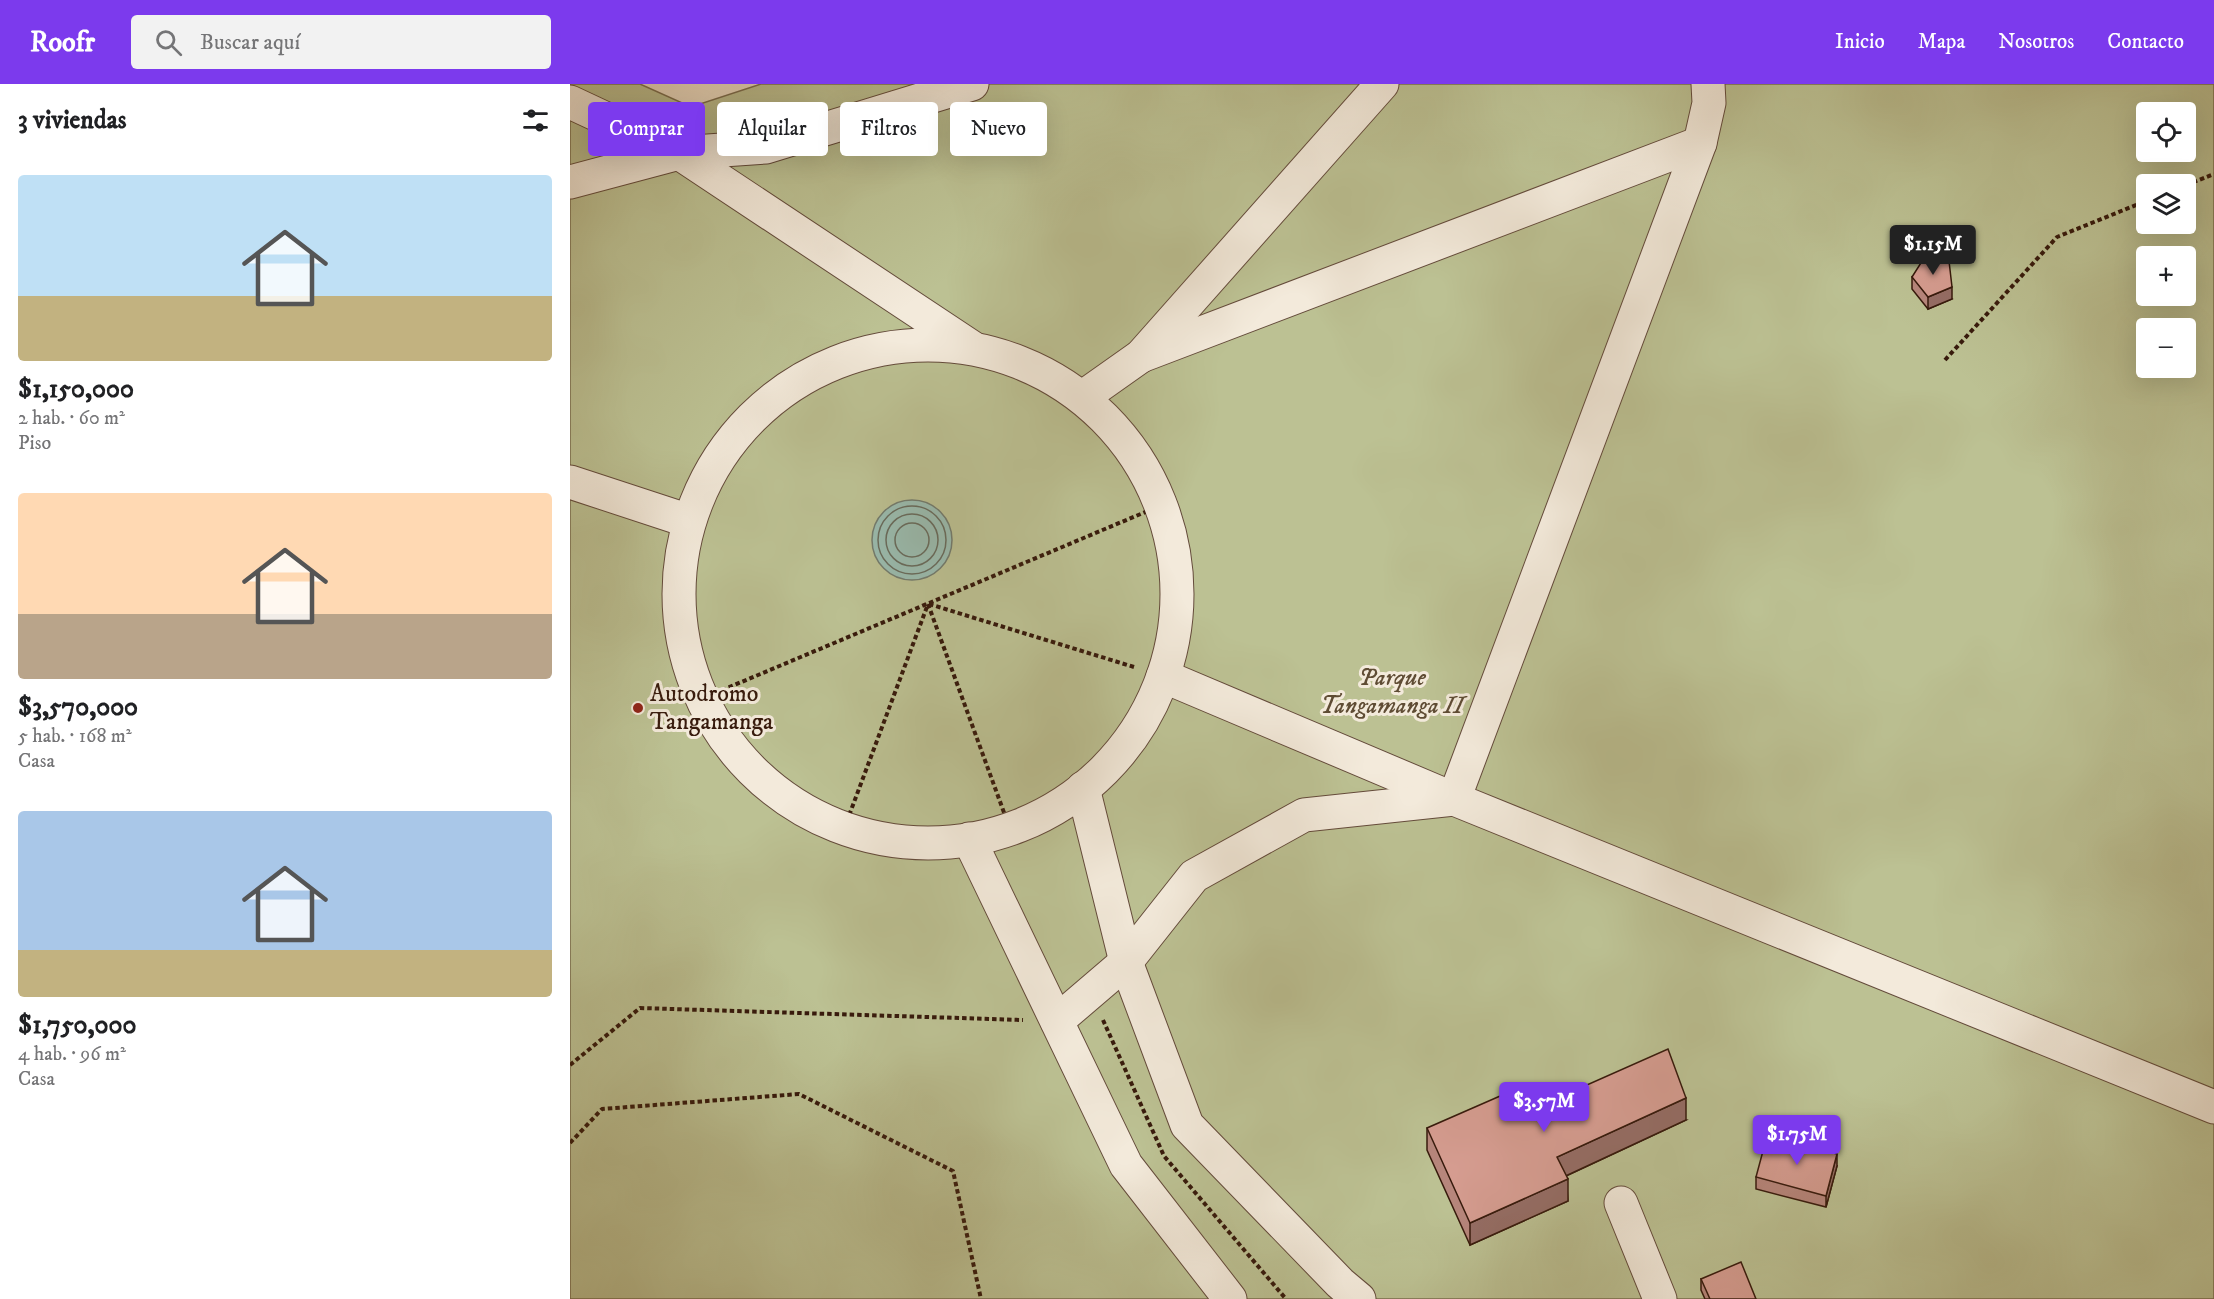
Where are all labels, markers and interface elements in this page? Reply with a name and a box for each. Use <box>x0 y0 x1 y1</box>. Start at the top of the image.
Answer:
search box <box>131 15 551 69</box>
text: Roofr <box>30 25 95 60</box>
icon: search <box>152 26 185 59</box>
text: Buscar aquí <box>200 29 300 56</box>
text: Inicio <box>1835 29 1885 55</box>
text: Mapa <box>1918 29 1965 55</box>
text: Nosotros <box>1998 29 2074 55</box>
text: Contacto <box>2107 29 2184 55</box>
chip: Comprar <box>588 102 705 156</box>
chip: Alquilar <box>717 102 828 156</box>
chip: Filtros <box>840 102 938 156</box>
chip: Nuevo <box>950 102 1047 156</box>
map controls <box>2136 102 2196 378</box>
button: locate <box>2136 102 2196 162</box>
text: 3 viviendas <box>18 104 127 137</box>
icon: filters <box>519 104 552 137</box>
button: layers <box>2136 174 2196 234</box>
icon: home <box>231 214 339 322</box>
pin: $1.15M <box>1884 225 1982 276</box>
text: $1.15M <box>1904 232 1962 257</box>
button: + <box>2136 246 2196 306</box>
button: − <box>2136 318 2196 378</box>
text: $1,150,000 <box>18 373 134 406</box>
text: 2 hab. · 60 m² <box>18 406 125 431</box>
text: Piso <box>18 431 51 456</box>
icon: home <box>231 532 339 640</box>
park label: Parque Tangamanga II <box>1320 663 1468 721</box>
place label: Autodromo Tangamanga <box>650 679 774 737</box>
text: $3,570,000 <box>18 691 138 724</box>
marker: Autodromo Tangamanga <box>631 701 645 715</box>
text: 5 hab. · 168 m² <box>18 724 132 749</box>
text: Casa <box>18 749 55 774</box>
icon: home <box>231 850 339 958</box>
text: $1,750,000 <box>18 1009 137 1042</box>
text: 4 hab. · 96 m² <box>18 1042 126 1067</box>
text: Casa <box>18 1067 55 1092</box>
pin: $3.57M <box>1495 1082 1593 1133</box>
text: $3.57M <box>1513 1089 1575 1114</box>
pin: $1.75M <box>1748 1115 1846 1166</box>
text: $1.75M <box>1767 1122 1827 1147</box>

